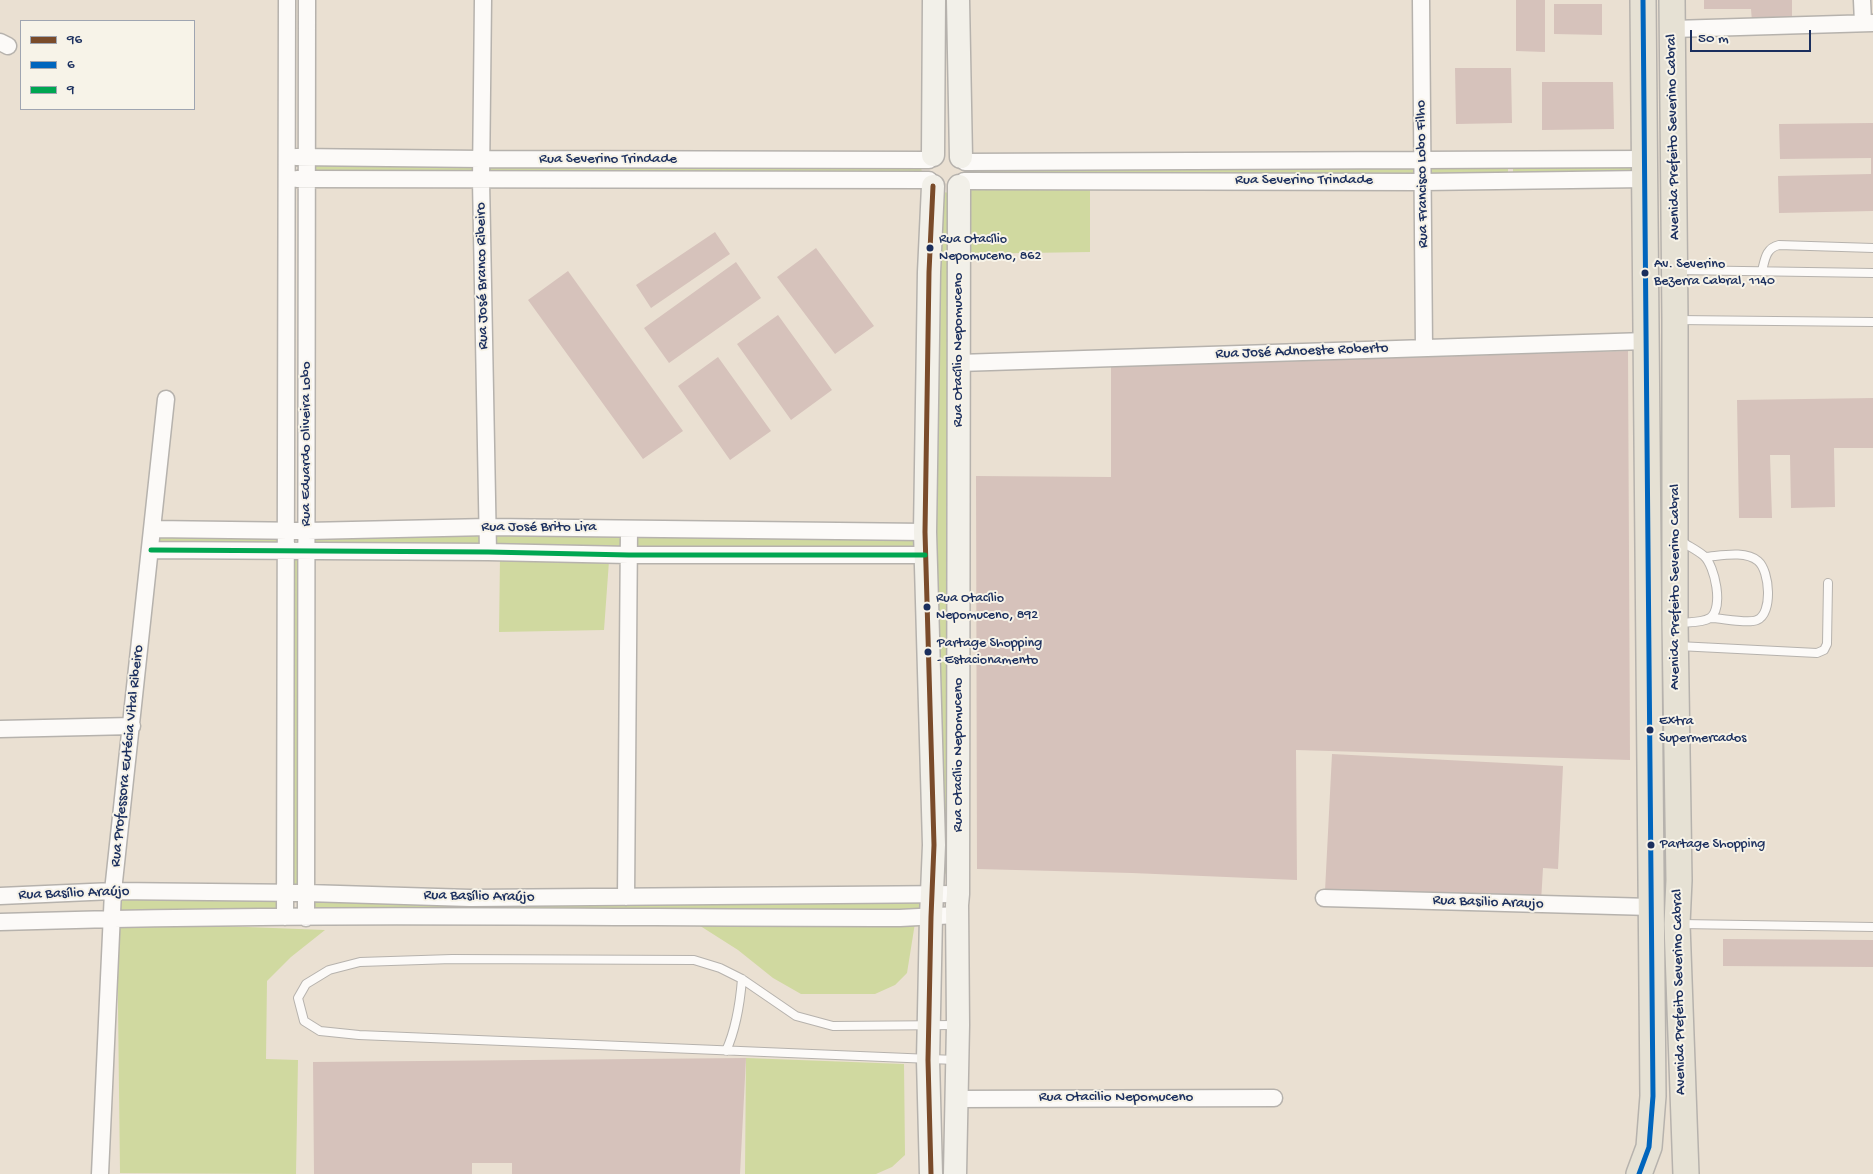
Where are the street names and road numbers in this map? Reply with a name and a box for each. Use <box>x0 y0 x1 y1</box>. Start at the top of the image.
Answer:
street label: Avenida Prefeito Severino Cabral <box>1663 34 1685 240</box>
street label: Rua Francisco Lobo Filho <box>1413 100 1433 248</box>
street label: Rua Severino Trindade <box>539 151 677 169</box>
street label: Rua Severino Trindade <box>1235 172 1373 190</box>
street label: Rua José Branco Ribeiro <box>473 202 493 350</box>
street label: Rua Otacílio Nepomuceno <box>950 273 968 427</box>
street label: Rua José Adnoeste Roberto <box>1215 340 1389 364</box>
street label: Rua Eduardo Oliveira Lobo <box>298 361 316 527</box>
street label: Avenida Prefeito Severino Cabral <box>1667 484 1685 690</box>
street label: Rua José Brito Lira <box>481 519 597 537</box>
street label: Rua Professora Eutécia Vital Ribeiro <box>107 644 149 868</box>
street label: Rua Otacílio Nepomuceno <box>950 678 968 832</box>
street label: Rua Basílio Araújo <box>18 883 130 905</box>
street label: Rua Basílio Araújo <box>423 887 535 907</box>
street label: Avenida Prefeito Severino Cabral <box>1669 889 1691 1095</box>
street label: Rua Basilio Araujo <box>1432 892 1544 914</box>
street label: Rua Otacilio Nepomuceno <box>1039 1089 1193 1107</box>

